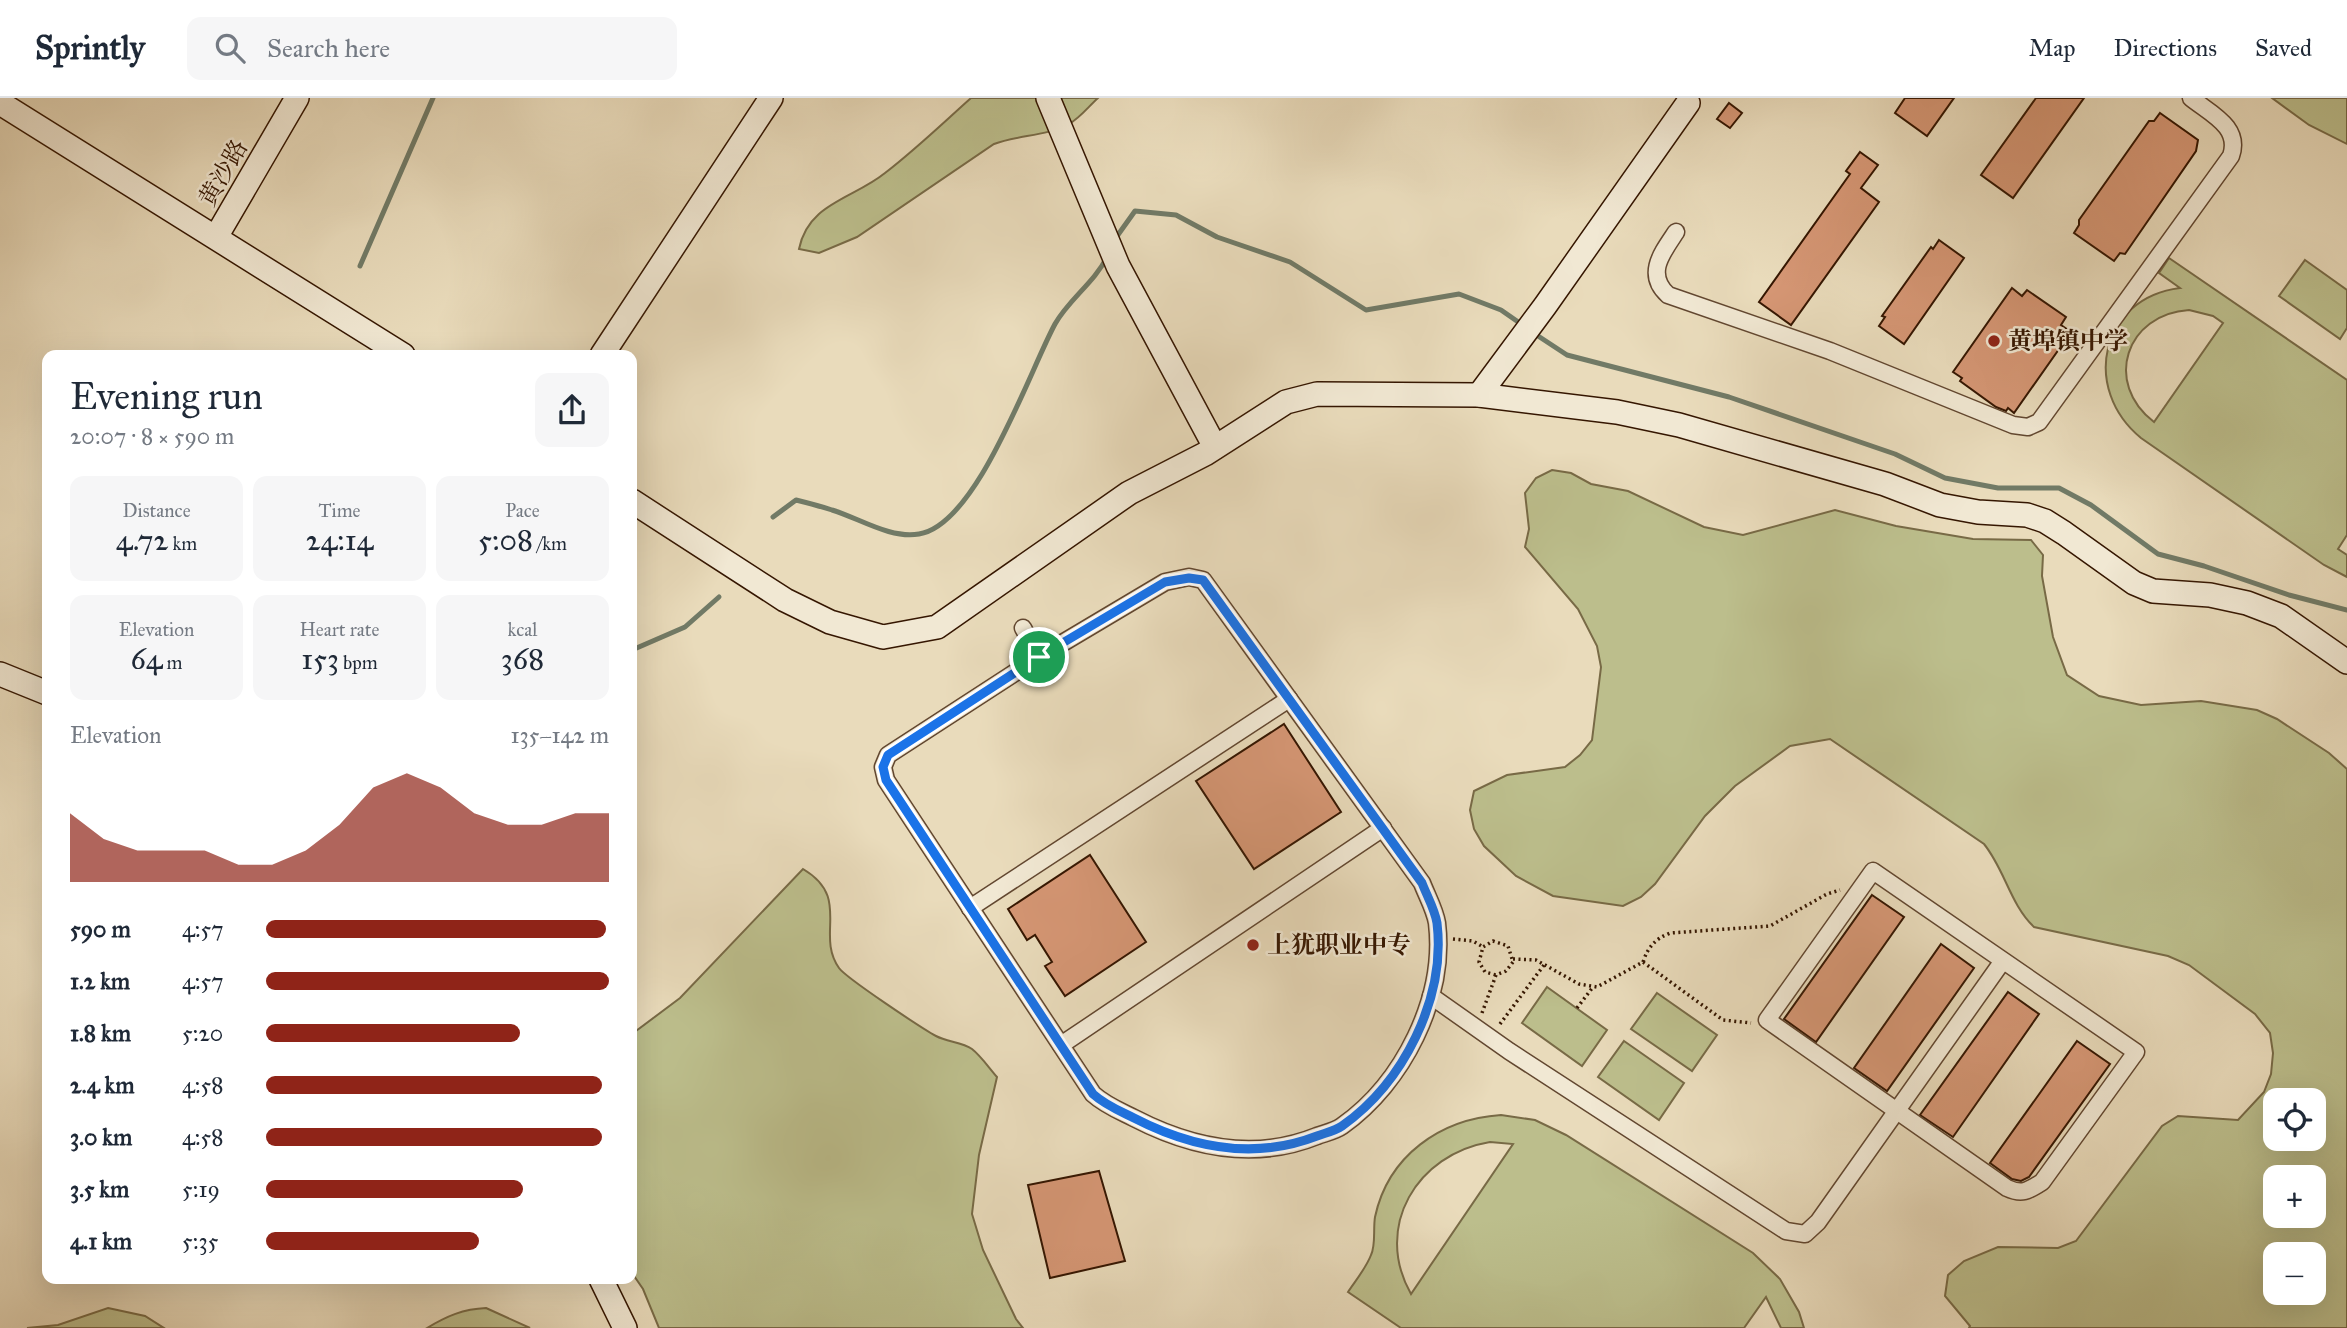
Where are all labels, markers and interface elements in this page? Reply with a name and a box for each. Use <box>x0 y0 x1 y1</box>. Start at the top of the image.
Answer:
search box <box>187 17 677 80</box>
text: Sprintly <box>35 28 145 68</box>
icon: search <box>211 29 249 67</box>
text: Search here <box>267 32 390 64</box>
text: Map <box>2029 33 2076 63</box>
text: Directions <box>2114 33 2217 63</box>
text: Saved <box>2255 33 2312 63</box>
street label: 黄沙路 <box>192 134 254 212</box>
place label: 黄埠镇中学 <box>2008 326 2128 356</box>
marker: 黄埠镇中学 <box>1986 333 2002 349</box>
text: Evening run <box>70 373 263 419</box>
button: share <box>535 373 609 447</box>
text: 20:07 · 8 × 590 m <box>70 422 234 450</box>
text: Distance <box>122 499 191 522</box>
text: Time <box>318 499 361 522</box>
text: Pace <box>505 499 540 522</box>
text: 4.72 <box>116 522 168 558</box>
text: 24:14 <box>306 522 373 558</box>
text: 5:08 <box>478 522 533 558</box>
text: km <box>168 532 197 555</box>
text: /km <box>533 532 567 555</box>
text: Elevation <box>119 618 194 641</box>
text: Heart rate <box>300 618 379 641</box>
text: kcal <box>508 618 537 641</box>
pin <box>1009 627 1069 687</box>
icon: arrive <box>1020 638 1058 676</box>
text: 64 <box>130 641 163 677</box>
text: 153 <box>301 641 339 677</box>
text: 368 <box>501 641 544 677</box>
text: m <box>163 651 183 674</box>
text: bpm <box>339 651 378 674</box>
text: Elevation <box>70 721 161 749</box>
text: 135–142 m <box>510 721 609 749</box>
text: 590 m <box>70 915 131 943</box>
text: 4:57 <box>182 915 224 943</box>
place label: 上犹职业中专 <box>1267 930 1411 960</box>
marker: 上犹职业中专 <box>1245 937 1261 953</box>
text: 1.2 km <box>70 967 130 995</box>
text: 4:57 <box>182 967 224 995</box>
text: 1.8 km <box>70 1019 131 1047</box>
text: 5:20 <box>182 1019 223 1047</box>
text: 2.4 km <box>70 1071 135 1099</box>
text: 4:58 <box>182 1071 224 1099</box>
map controls <box>2263 1088 2326 1305</box>
button: locate <box>2263 1088 2326 1151</box>
text: 3.0 km <box>70 1123 132 1151</box>
text: 4:58 <box>182 1123 224 1151</box>
button: + <box>2263 1165 2326 1228</box>
text: 3.5 km <box>70 1175 129 1203</box>
text: 5:19 <box>182 1175 220 1203</box>
text: 4.1 km <box>70 1227 132 1255</box>
text: 5:35 <box>182 1227 218 1255</box>
button: − <box>2263 1242 2326 1305</box>

